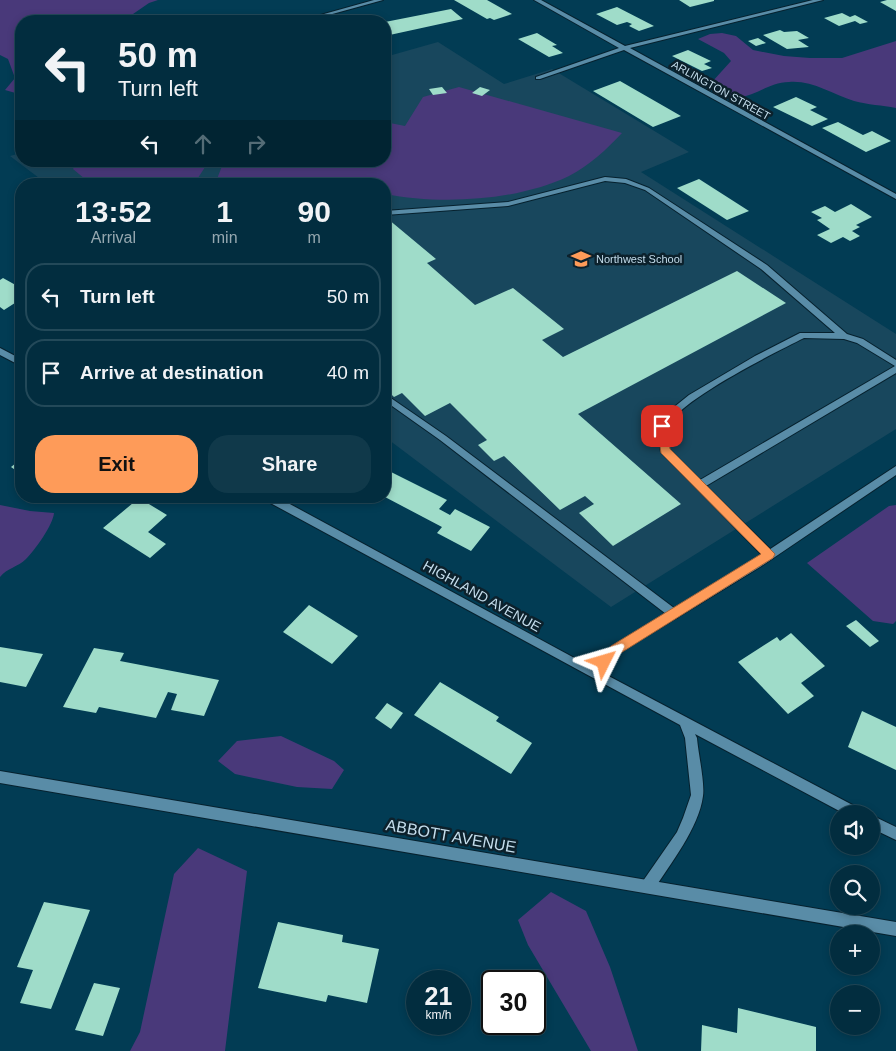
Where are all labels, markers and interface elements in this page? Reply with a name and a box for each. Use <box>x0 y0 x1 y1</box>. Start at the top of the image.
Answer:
icon: left <box>35 35 100 100</box>
text: 50 m <box>118 35 198 74</box>
street label: ARLINGTON STREET <box>670 58 772 122</box>
text: Turn left <box>118 76 198 101</box>
icon: left <box>136 130 164 158</box>
icon: ahead <box>189 130 217 158</box>
icon: right <box>242 130 270 158</box>
text: 13:52 <box>75 195 152 228</box>
text: 1 <box>216 195 233 228</box>
text: 90 <box>298 195 331 228</box>
text: Arrival <box>91 229 136 246</box>
text: min <box>212 229 238 246</box>
text: m <box>308 229 321 246</box>
school or university icon: Northwest School <box>570 248 592 270</box>
place label: Northwest School <box>596 253 682 265</box>
icon: left <box>37 283 65 311</box>
text: Turn left <box>80 286 155 307</box>
text: 50 m <box>327 286 369 307</box>
icon: arrive <box>37 359 65 387</box>
text: Arrive at destination <box>80 362 264 383</box>
text: 40 m <box>327 362 369 383</box>
pin <box>641 405 683 447</box>
icon: arrive <box>648 412 676 440</box>
button: Exit <box>35 435 198 493</box>
button: Share <box>208 435 371 493</box>
street label: HIGHLAND AVENUE <box>420 557 544 635</box>
position arrow <box>577 635 629 687</box>
map controls <box>830 805 880 1035</box>
button: sound <box>830 805 880 855</box>
street label: ABBOTT AVENUE <box>385 816 517 856</box>
button: search <box>830 865 880 915</box>
button: + <box>830 925 880 975</box>
speed limit sign: 30 <box>481 970 546 1035</box>
text: 21 <box>425 982 452 1010</box>
button: − <box>830 985 880 1035</box>
text: km/h <box>425 1008 452 1022</box>

